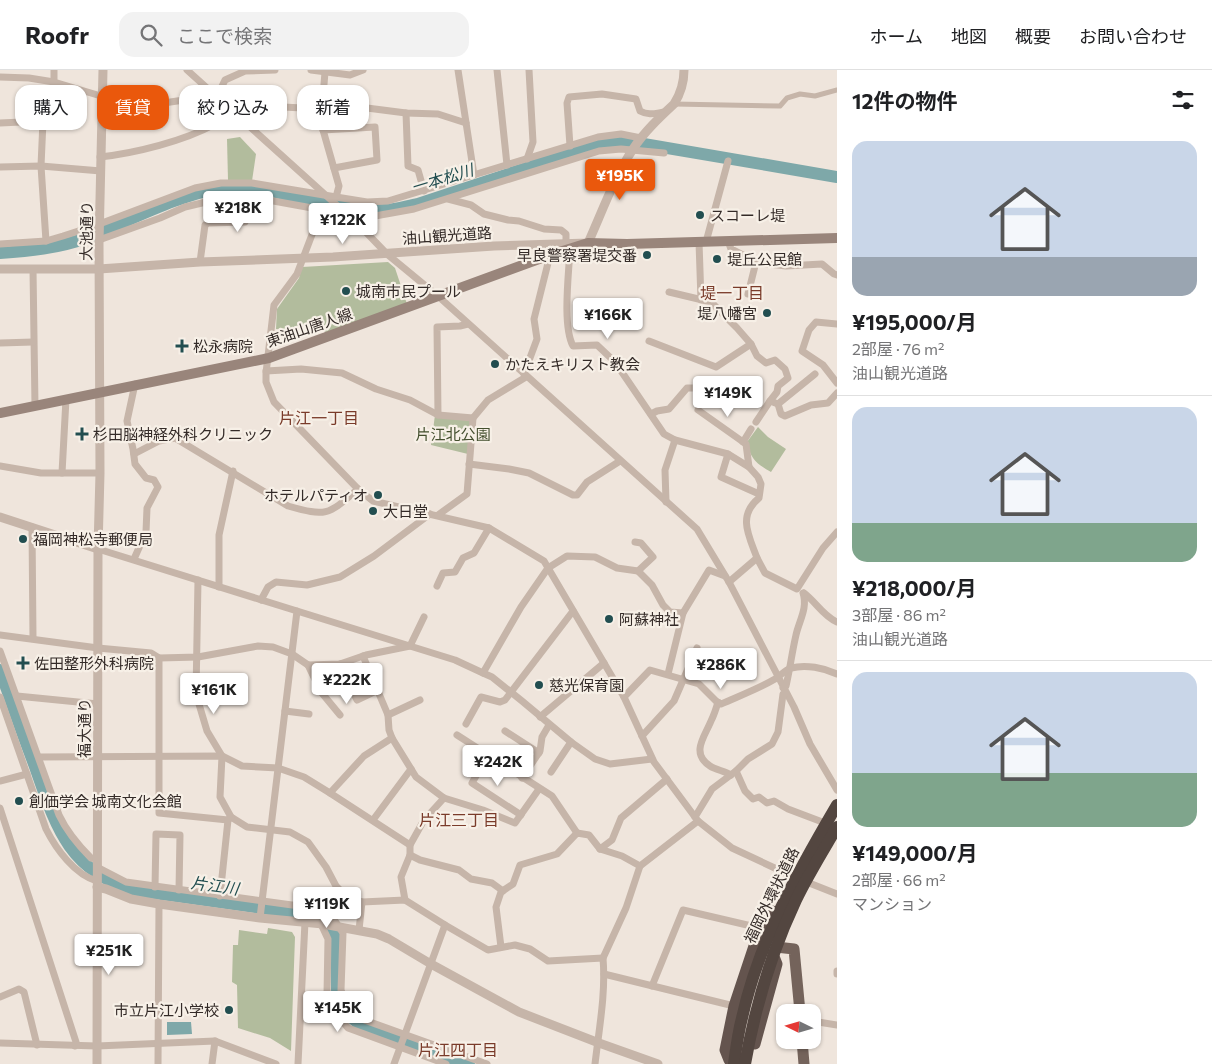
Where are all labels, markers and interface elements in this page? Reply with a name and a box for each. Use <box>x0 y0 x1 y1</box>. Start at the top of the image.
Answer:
search box <box>119 12 469 57</box>
text: Roofr <box>25 20 89 49</box>
icon: search <box>137 21 165 49</box>
text: ここで検索 <box>177 24 272 47</box>
text: ホーム <box>870 25 923 47</box>
text: 地図 <box>951 25 987 47</box>
text: 概要 <box>1015 25 1051 47</box>
text: お問い合わせ <box>1079 25 1187 47</box>
chip: 購入 <box>15 85 87 130</box>
chip: 賃貸 <box>97 85 169 130</box>
chip: 絞り込み <box>179 85 287 130</box>
chip: 新着 <box>297 85 369 130</box>
icon: filters <box>1169 86 1197 114</box>
text: 12件の物件 <box>852 88 957 113</box>
pin: ¥195K <box>585 158 655 201</box>
water label: 一本松川 <box>409 159 477 196</box>
text: ¥195K <box>596 165 644 184</box>
icon: home <box>980 174 1070 264</box>
pin: ¥218K <box>203 190 273 233</box>
text: ¥218K <box>214 197 262 216</box>
street label: 大池通り <box>76 201 96 261</box>
pin: ¥122K <box>308 202 378 245</box>
place label: スコーレ堤 <box>710 206 785 224</box>
text: ¥122K <box>320 209 366 228</box>
marker: スコーレ堤 <box>694 209 706 221</box>
street label: 油山観光道路 <box>401 223 493 247</box>
place label: 早良警察署堤交番 <box>517 246 637 264</box>
marker: 早良警察署堤交番 <box>641 249 653 261</box>
place label: 堤丘公民館 <box>727 250 802 268</box>
marker: 堤丘公民館 <box>711 253 723 265</box>
place label: 城南市民プール <box>356 282 461 300</box>
district label: 堤一丁目 <box>700 283 764 302</box>
marker: 城南市民プール <box>340 285 352 297</box>
pin: ¥166K <box>573 298 643 340</box>
street label: 東油山唐人線 <box>264 304 354 350</box>
text: ¥166K <box>584 304 632 323</box>
place label: 堤八幡宮 <box>697 304 757 322</box>
marker: 堤八幡宮 <box>761 307 773 319</box>
text: ¥195,000/月 <box>852 309 977 334</box>
place label: 松永病院 <box>193 337 253 355</box>
marker: 松永病院 <box>175 339 189 353</box>
text: 2部屋 · 76 m² <box>852 339 944 358</box>
place label: かたえキリスト教会 <box>505 355 640 373</box>
marker: かたえキリスト教会 <box>489 358 501 370</box>
text: 油山観光道路 <box>852 363 948 382</box>
pin: ¥149K <box>693 376 763 418</box>
text: ¥149K <box>704 382 752 401</box>
district label: 片江一丁目 <box>279 408 359 427</box>
place label: 杉田脳神経外科クリニック <box>93 425 273 443</box>
park label: 片江北公園 <box>415 425 491 443</box>
marker: 杉田脳神経外科クリニック <box>75 427 89 441</box>
icon: home <box>980 439 1070 529</box>
place label: ホテルパティオ <box>264 486 368 504</box>
marker: ホテルパティオ <box>372 489 384 501</box>
place label: 大日堂 <box>383 502 428 520</box>
marker: 大日堂 <box>367 505 379 517</box>
place label: 福岡神松寺郵便局 <box>33 530 153 548</box>
marker: 福岡神松寺郵便局 <box>17 533 29 545</box>
text: ¥218,000/月 <box>852 575 977 600</box>
text: 3部屋 · 86 m² <box>852 605 946 624</box>
place label: 阿蘇神社 <box>619 610 679 628</box>
marker: 阿蘇神社 <box>603 613 615 625</box>
text: 油山観光道路 <box>852 629 948 648</box>
pin: ¥286K <box>686 648 756 690</box>
place label: 佐田整形外科病院 <box>34 654 154 672</box>
text: ¥286K <box>696 654 746 673</box>
marker: 佐田整形外科病院 <box>16 656 30 670</box>
pin: ¥222K <box>312 662 382 705</box>
text: ¥222K <box>323 669 371 688</box>
pin: ¥161K <box>179 672 249 715</box>
place label: 慈光保育園 <box>549 676 624 694</box>
text: ¥161K <box>191 679 237 698</box>
marker: 慈光保育園 <box>533 679 545 691</box>
street label: 福大通り <box>75 698 93 758</box>
icon: home <box>980 704 1070 794</box>
pin: ¥242K <box>463 744 533 787</box>
text: ¥242K <box>473 751 523 770</box>
place label: 創価学会 城南文化会館 <box>29 792 182 810</box>
marker: 創価学会 城南文化会館 <box>13 795 25 807</box>
district label: 片江三丁目 <box>419 810 499 829</box>
text: ¥149,000/月 <box>852 840 977 865</box>
street label: 福岡外環状道路 <box>740 844 802 946</box>
text: 2部屋 · 66 m² <box>852 870 946 889</box>
water label: 片江川 <box>190 872 242 898</box>
pin: ¥119K <box>292 886 362 929</box>
text: ¥119K <box>304 893 350 912</box>
text: マンション <box>852 894 932 913</box>
pin: ¥251K <box>74 934 144 976</box>
text: ¥251K <box>85 940 133 959</box>
pin: ¥145K <box>303 990 373 1033</box>
text: ¥145K <box>314 997 362 1016</box>
place label: 市立片江小学校 <box>114 1001 219 1019</box>
marker: 市立片江小学校 <box>223 1004 235 1016</box>
north arrow <box>776 1004 821 1049</box>
map controls <box>776 1004 821 1049</box>
district label: 片江四丁目 <box>418 1040 498 1059</box>

